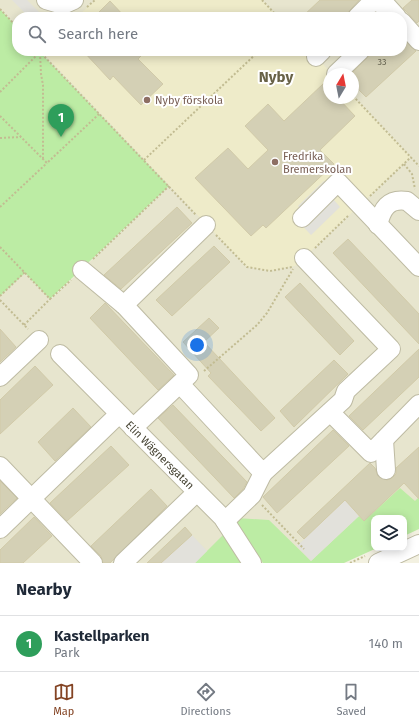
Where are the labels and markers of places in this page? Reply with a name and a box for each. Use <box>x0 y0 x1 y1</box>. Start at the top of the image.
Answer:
place label: Nyby förskola <box>155 94 223 107</box>
marker: Nyby förskola <box>142 95 152 105</box>
pin: 1 <box>48 104 74 137</box>
place label: Fredrika Bremerskolan <box>283 150 352 176</box>
marker: Fredrika Bremerskolan <box>270 157 280 167</box>

